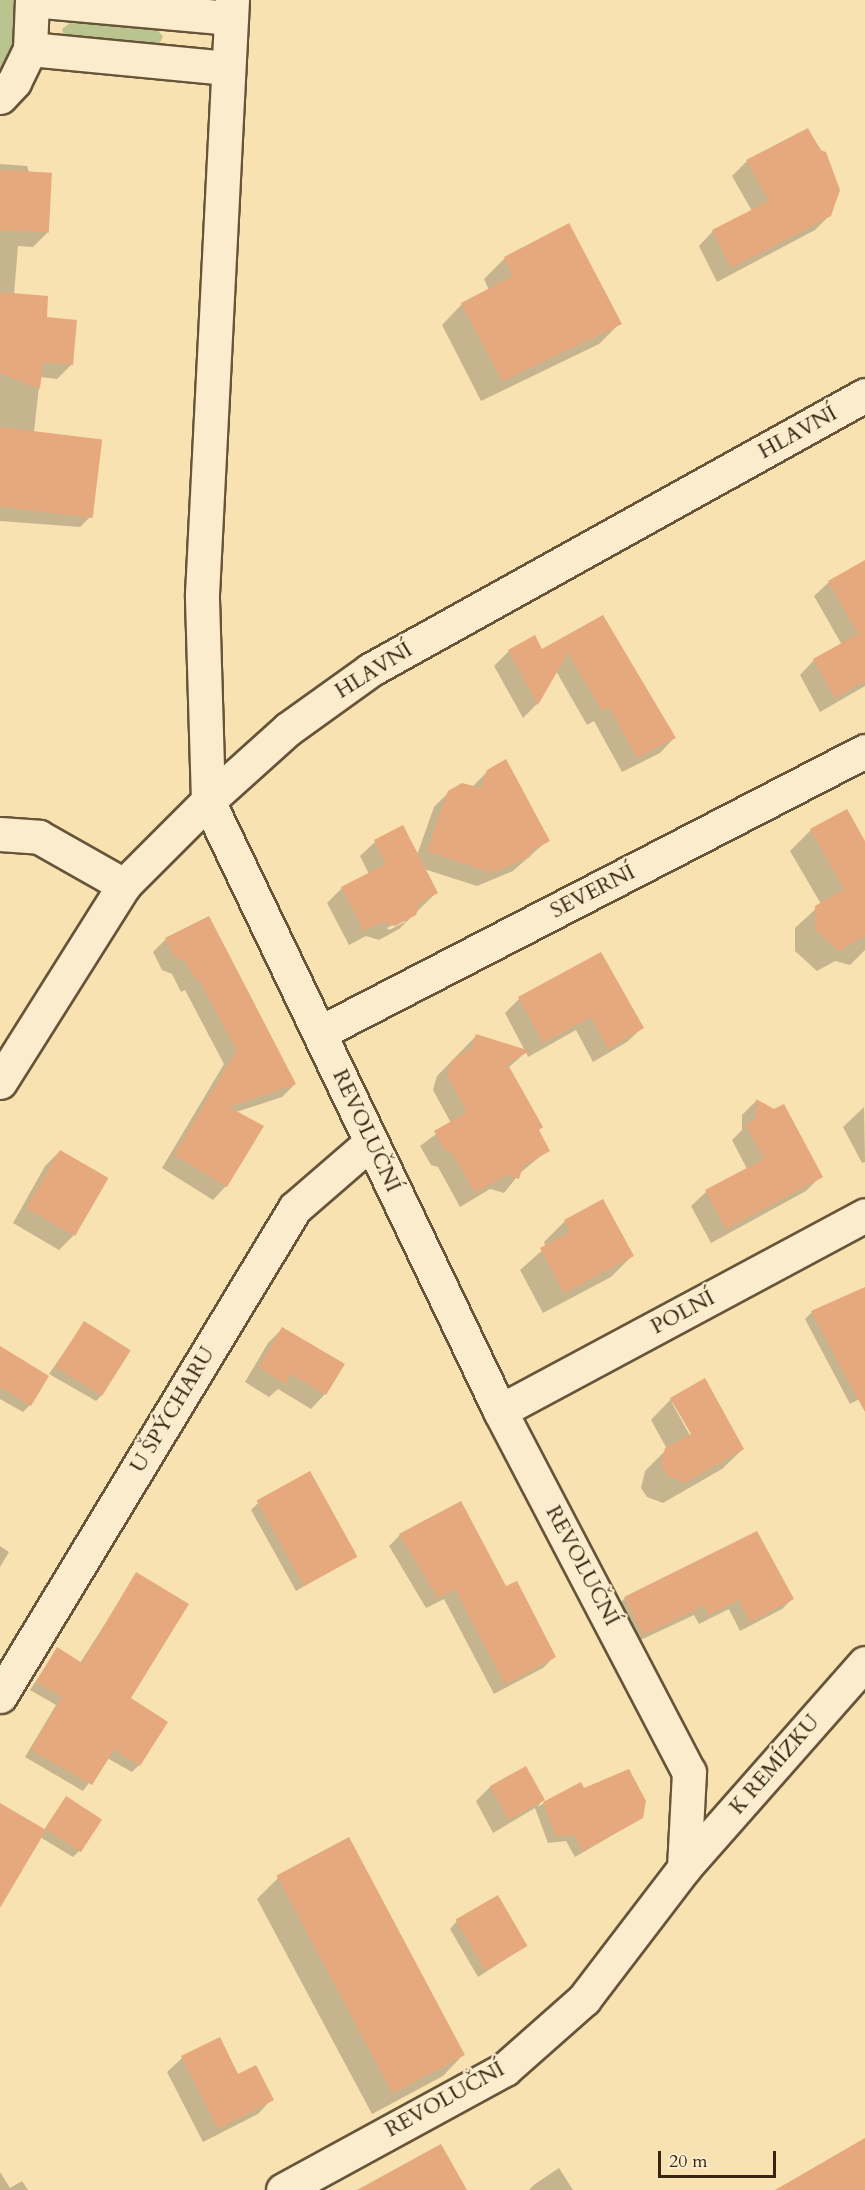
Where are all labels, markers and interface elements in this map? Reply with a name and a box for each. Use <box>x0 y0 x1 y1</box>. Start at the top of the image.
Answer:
street label: HLAVNÍ <box>754 401 842 465</box>
street label: HLAVNÍ <box>331 638 417 704</box>
street label: SEVERNÍ <box>547 860 639 924</box>
street label: REVOLUČNÍ <box>327 1066 405 1196</box>
street label: POLNÍ <box>647 1286 719 1340</box>
street label: U ŠPÝCHARU <box>126 1343 220 1477</box>
street label: REVOLUČNÍ <box>540 1502 624 1630</box>
street label: K REMÍZKU <box>725 1710 825 1820</box>
street label: REVOLUČNÍ <box>381 2057 509 2143</box>
scale bar <box>661 2139 780 2177</box>
text: 20 m <box>669 2149 708 2174</box>

